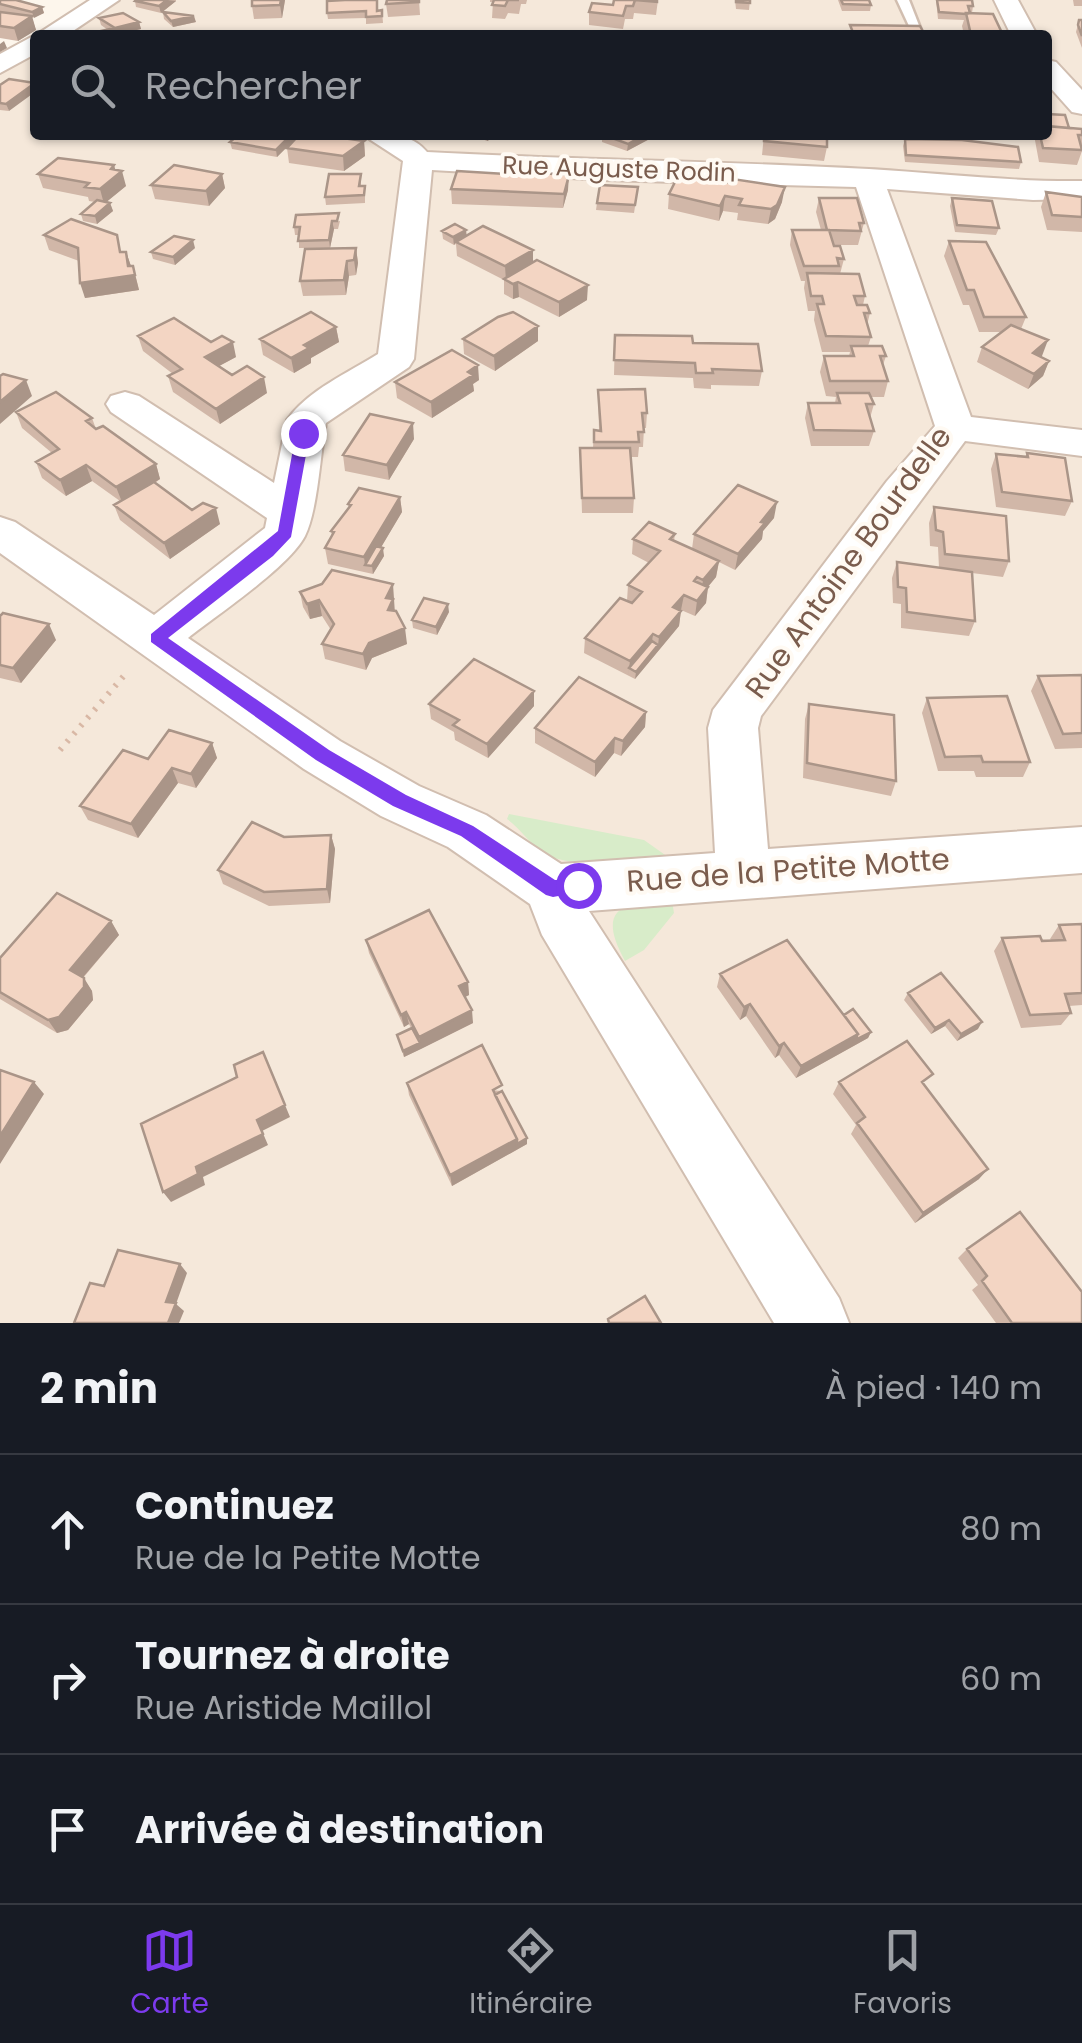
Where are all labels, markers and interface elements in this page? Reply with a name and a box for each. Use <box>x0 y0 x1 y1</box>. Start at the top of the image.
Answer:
search box <box>30 30 1052 140</box>
icon: search <box>65 58 120 113</box>
text: Rechercher <box>145 59 362 112</box>
street label: Rue Auguste Rodin <box>502 147 736 191</box>
route end <box>281 411 327 457</box>
street label: Rue Antoine Bourdelle <box>735 417 961 707</box>
street label: Rue de la Petite Motte <box>625 837 951 903</box>
route start <box>556 863 602 909</box>
text: 2 min <box>40 1359 158 1418</box>
text: À pied · 140 m <box>825 1365 1042 1410</box>
text: Continuez <box>135 1479 334 1532</box>
icon: ahead <box>40 1502 95 1557</box>
text: 80 m <box>960 1506 1042 1551</box>
text: Rue de la Petite Motte <box>135 1535 480 1580</box>
text: Tournez à droite <box>135 1629 450 1682</box>
icon: right <box>40 1652 95 1707</box>
text: 60 m <box>960 1656 1042 1701</box>
text: Rue Aristide Maillol <box>135 1685 432 1730</box>
icon: arrive <box>40 1802 95 1857</box>
text: Arrivée à destination <box>135 1803 544 1856</box>
tab: Carte <box>130 1923 209 2025</box>
tab: Itinéraire <box>469 1923 593 2025</box>
tab: Favoris <box>853 1923 952 2025</box>

